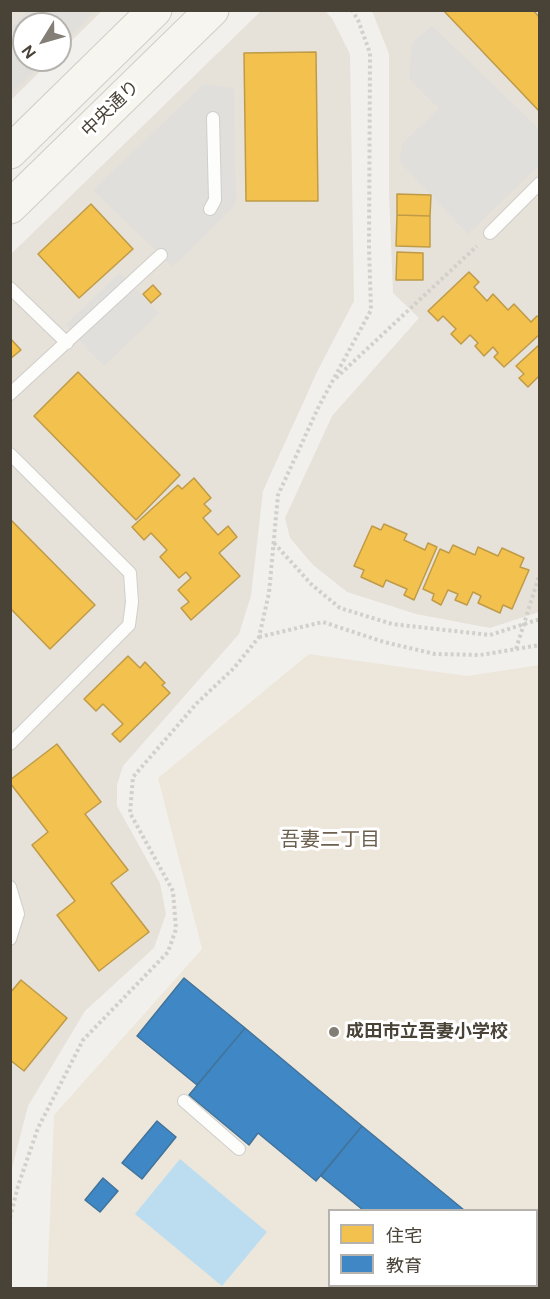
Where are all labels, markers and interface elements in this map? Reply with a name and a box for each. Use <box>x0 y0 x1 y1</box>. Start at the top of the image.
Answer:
north arrow <box>12 12 72 72</box>
text: N <box>17 41 41 63</box>
street label: 中央通り <box>78 76 144 142</box>
district label: 吾妻二丁目 <box>280 829 380 853</box>
place label: 成田市立吾妻小学校 <box>346 1021 508 1043</box>
marker: 成田市立吾妻小学校 <box>327 1025 341 1039</box>
legend <box>328 1209 538 1287</box>
text: 住宅 <box>386 1224 422 1248</box>
text: 教育 <box>386 1254 422 1278</box>

